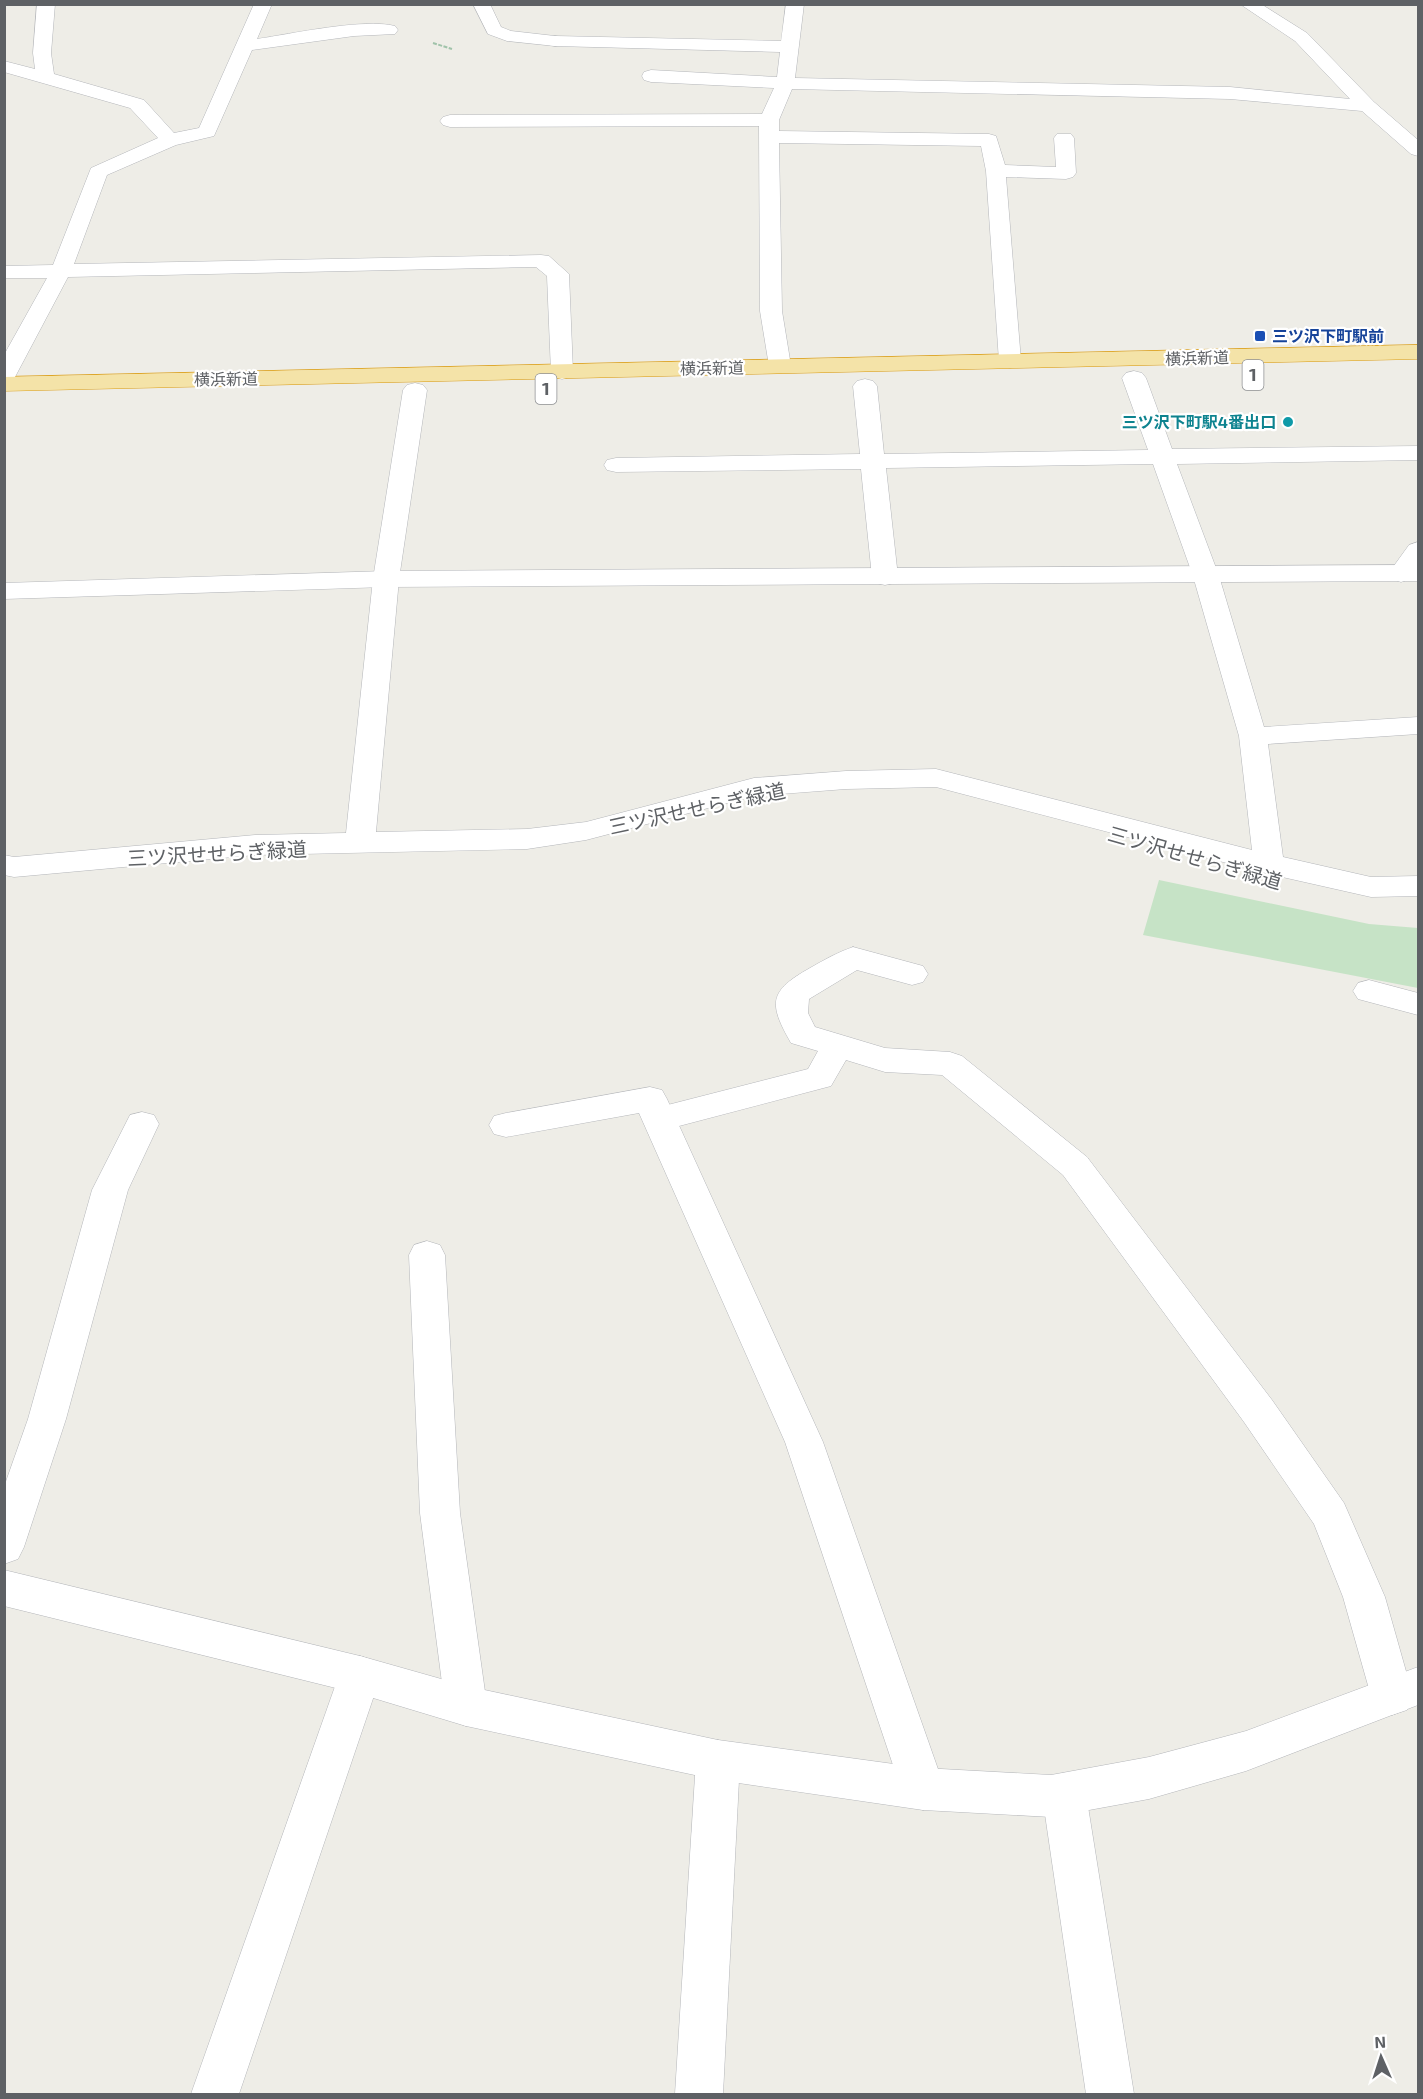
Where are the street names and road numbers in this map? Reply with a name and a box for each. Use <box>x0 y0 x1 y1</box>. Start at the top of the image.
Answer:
street label: 横浜新道 <box>1165 347 1229 368</box>
street label: 横浜新道 <box>680 357 744 378</box>
road number: 1 <box>1242 360 1264 390</box>
street label: 横浜新道 <box>194 368 258 389</box>
road number: 1 <box>536 374 556 404</box>
street label: 三ツ沢せせらぎ緑道 <box>606 778 787 838</box>
street label: 三ツ沢せせらぎ緑道 <box>1105 821 1285 893</box>
street label: 三ツ沢せせらぎ緑道 <box>126 836 307 870</box>

